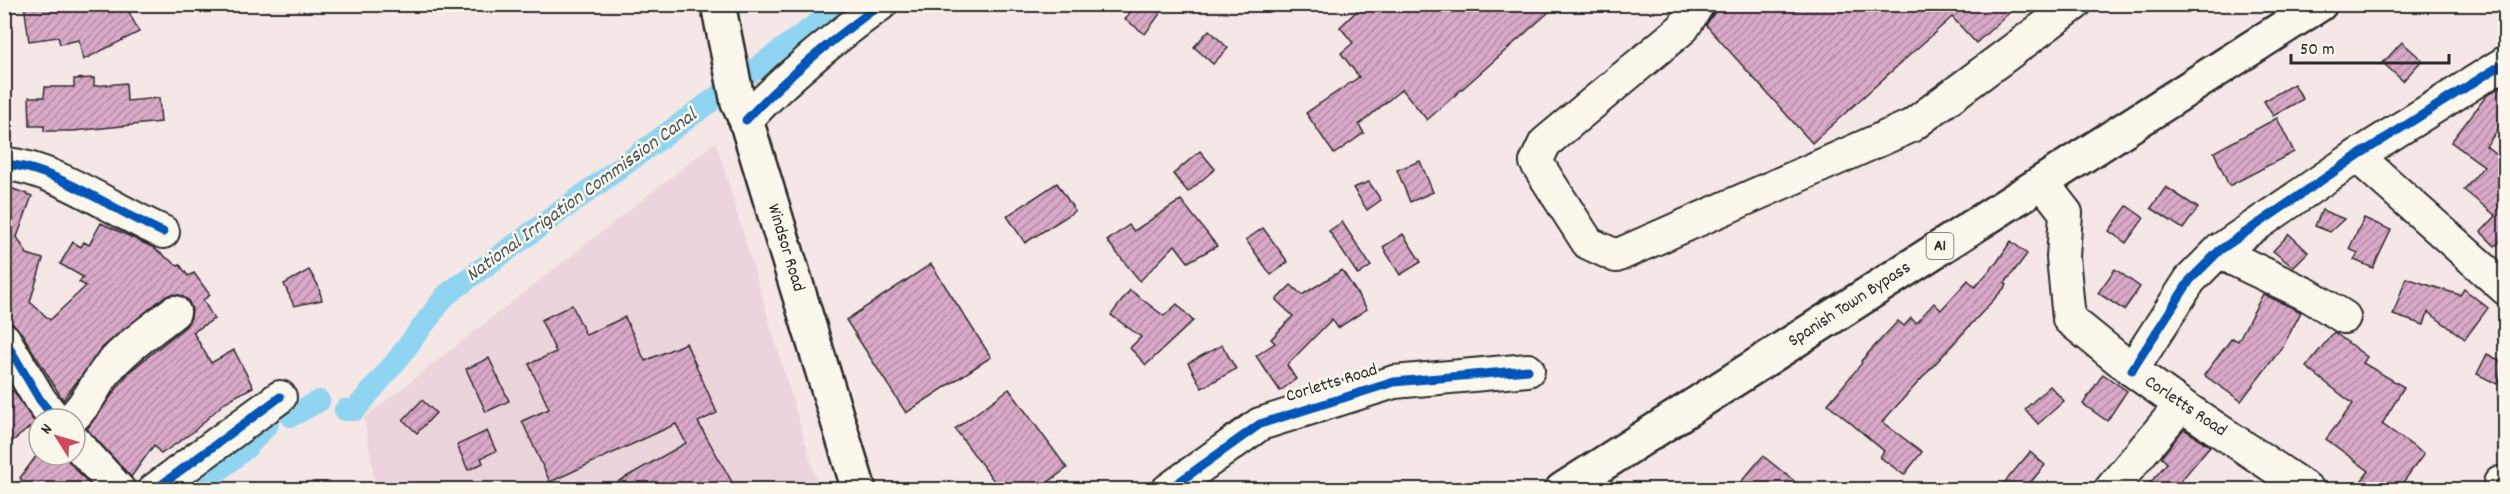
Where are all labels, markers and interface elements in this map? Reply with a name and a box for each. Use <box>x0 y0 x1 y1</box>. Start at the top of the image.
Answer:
scale bar <box>2291 27 2448 65</box>
text: 50 m <box>2300 38 2335 63</box>
water label: National Irrigation Commission Canal <box>461 101 705 289</box>
street label: Windsor Road <box>760 201 810 295</box>
road number: A1 <box>1926 233 1954 259</box>
street label: Spanish Town Bypass <box>1784 256 1916 354</box>
street label: Corletts Road <box>1283 358 1381 410</box>
street label: Corletts Road <box>2139 370 2231 444</box>
north arrow <box>27 407 87 467</box>
text: N <box>35 419 59 440</box>

